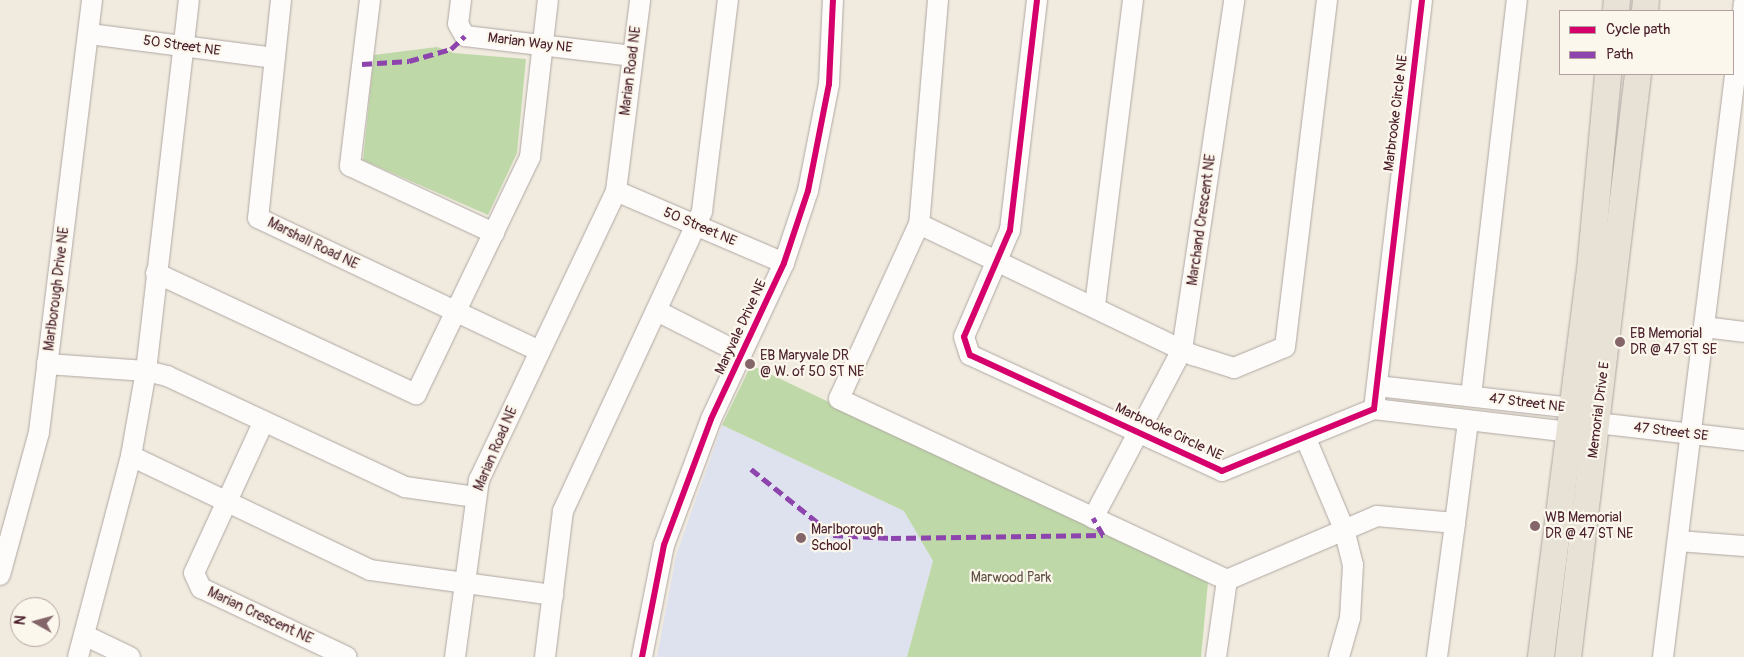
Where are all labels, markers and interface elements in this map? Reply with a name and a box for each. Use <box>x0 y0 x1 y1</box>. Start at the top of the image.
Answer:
legend <box>1559 10 1734 75</box>
text: Cycle path <box>1606 20 1670 39</box>
street label: Marian Road NE <box>617 25 645 117</box>
street label: Marian Way NE <box>487 29 573 57</box>
street label: 50 Street NE <box>142 32 222 60</box>
text: Path <box>1606 45 1633 64</box>
street label: Marbrooke Circle NE <box>1381 54 1411 172</box>
street label: Marchand Crescent NE <box>1184 153 1220 287</box>
street label: 50 Street NE <box>661 204 739 250</box>
street label: Marshall Road NE <box>265 215 361 273</box>
street label: Marlborough Drive NE <box>41 226 73 352</box>
street label: Maryvale Drive NE <box>712 277 770 377</box>
place label: EB Memorial DR @ 47 ST SE <box>1630 326 1717 358</box>
marker: EB Memorial DR @ 47 ST SE <box>1614 336 1626 348</box>
place label: EB Maryvale DR @ W. of 50 ST NE <box>760 348 864 381</box>
marker: EB Maryvale DR @ W. of 50 ST NE <box>744 358 756 370</box>
street label: Memorial Drive E <box>1585 361 1613 459</box>
street label: 47 Street NE <box>1488 390 1566 416</box>
street label: Marbrooke Circle NE <box>1112 400 1226 464</box>
street label: Marian Road NE <box>471 404 521 494</box>
street label: 47 Street SE <box>1633 419 1709 445</box>
place label: WB Memorial DR @ 47 ST NE <box>1545 510 1633 542</box>
marker: WB Memorial DR @ 47 ST NE <box>1529 520 1541 532</box>
place label: Marlborough School <box>811 522 883 554</box>
marker: Marlborough School <box>795 532 807 544</box>
park label: Marwood Park <box>971 570 1051 586</box>
street label: Marian Crescent NE <box>205 584 315 648</box>
north arrow <box>10 597 60 647</box>
text: N <box>12 614 30 626</box>

